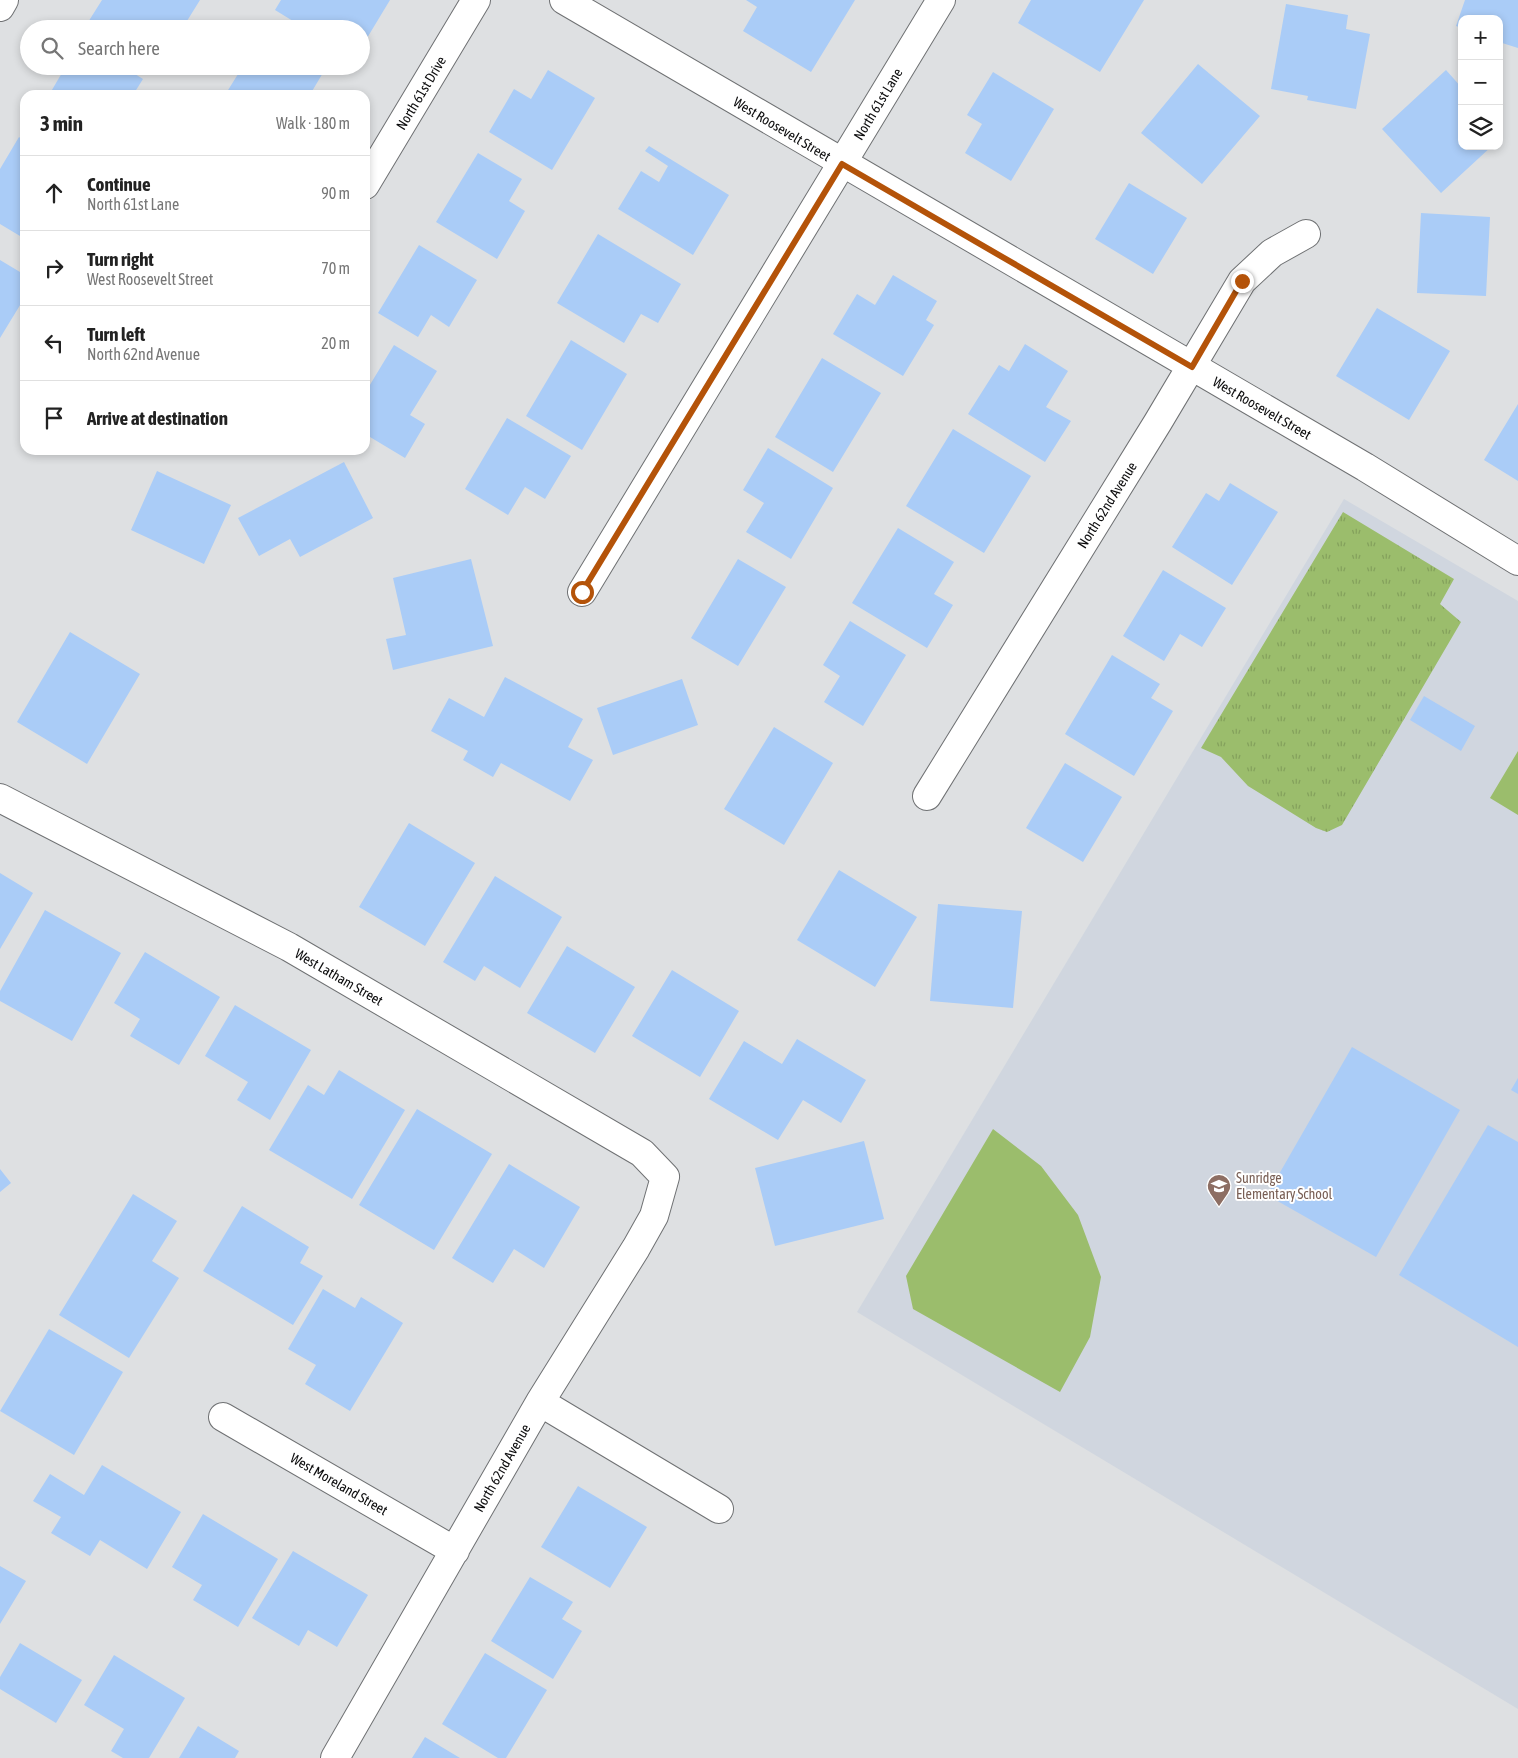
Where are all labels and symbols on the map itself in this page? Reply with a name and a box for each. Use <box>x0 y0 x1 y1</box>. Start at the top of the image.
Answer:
street label: North 61st Drive <box>393 53 449 133</box>
street label: North 61st Lane <box>850 65 906 143</box>
street label: West Roosevelt Street <box>730 94 834 164</box>
route end <box>1231 270 1254 293</box>
street label: West Roosevelt Street <box>1210 373 1314 443</box>
street label: North 62nd Avenue <box>1074 459 1140 551</box>
route start <box>571 581 594 604</box>
street label: West Latham Street <box>292 945 386 1009</box>
place label: Sunridge Elementary School <box>1236 1170 1332 1202</box>
school or university icon: Sunridge Elementary School <box>1206 1173 1232 1207</box>
street label: North 62nd Avenue <box>470 1421 534 1515</box>
street label: West Moreland Street <box>287 1450 391 1518</box>

